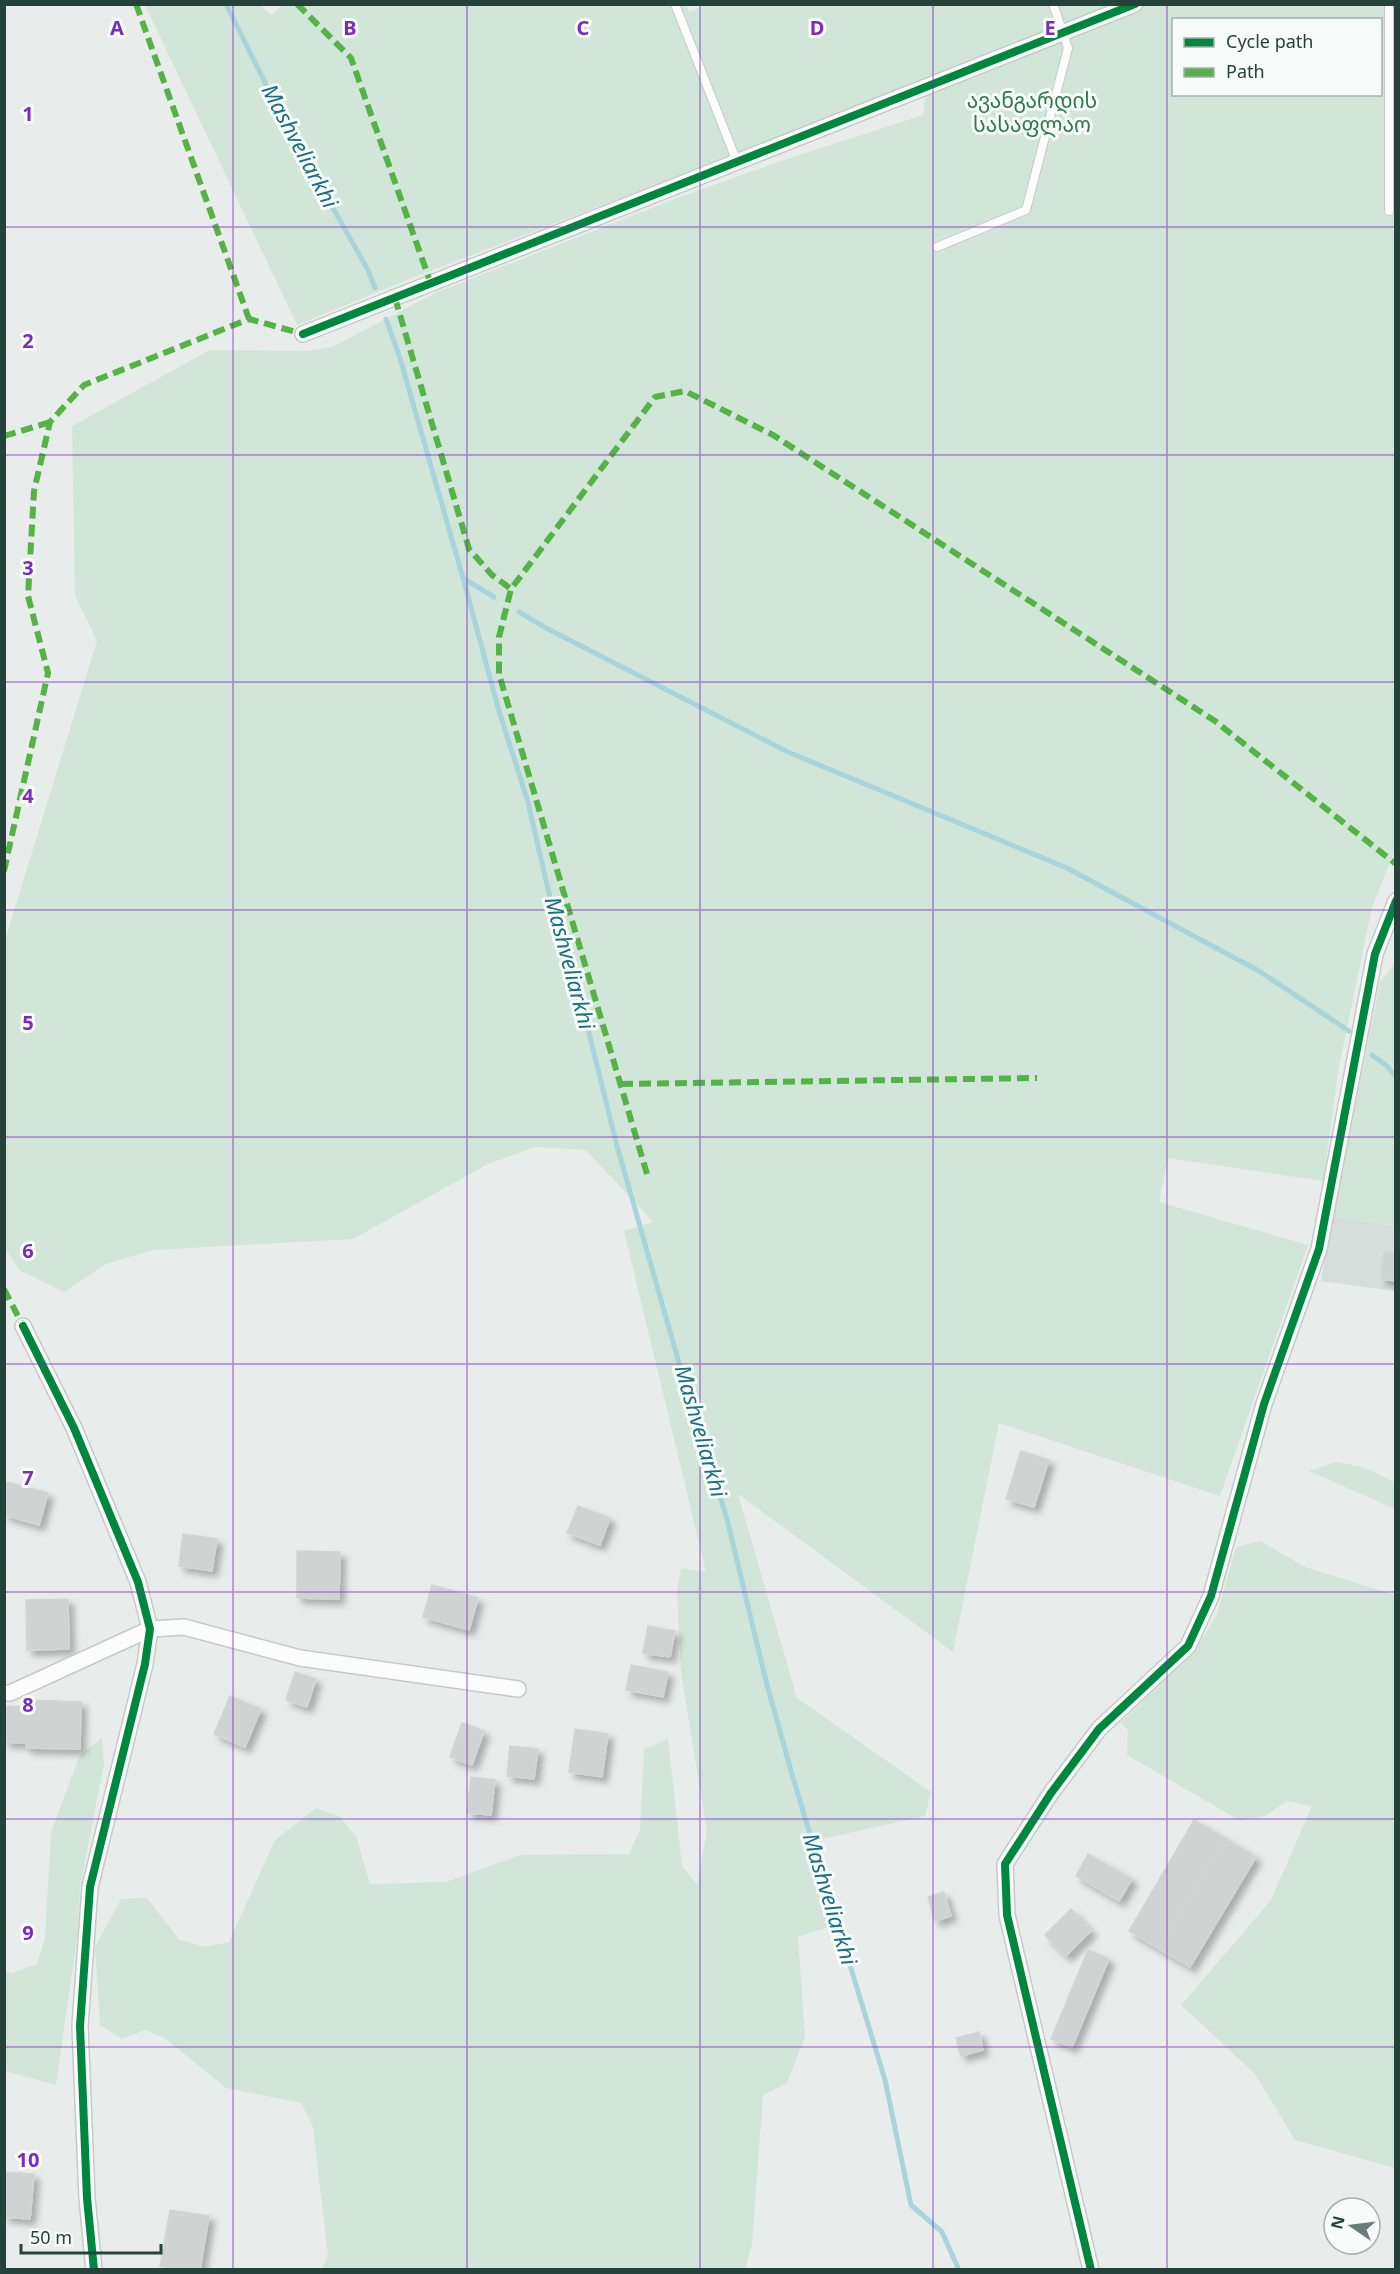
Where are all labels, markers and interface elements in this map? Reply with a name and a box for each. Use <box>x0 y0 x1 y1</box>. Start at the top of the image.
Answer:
text: A <box>110 14 124 41</box>
text: B <box>343 14 357 41</box>
text: C <box>577 14 590 41</box>
text: D <box>810 14 824 41</box>
text: E <box>1044 14 1056 41</box>
legend <box>1172 18 1382 96</box>
text: Cycle path <box>1226 29 1313 53</box>
text: Path <box>1226 59 1265 83</box>
water label: Mashveliarkhi <box>256 78 346 213</box>
park label: ავანგარდის სასაფლაო <box>967 86 1097 138</box>
text: 1 <box>22 100 34 127</box>
text: 2 <box>22 327 34 354</box>
text: 3 <box>22 554 34 581</box>
text: 4 <box>22 782 34 809</box>
water label: Mashveliarkhi <box>539 893 603 1033</box>
text: 5 <box>22 1009 34 1036</box>
text: 6 <box>22 1237 34 1264</box>
water label: Mashveliarkhi <box>669 1361 735 1501</box>
text: 7 <box>22 1464 34 1491</box>
text: 8 <box>22 1691 34 1718</box>
water label: Mashveliarkhi <box>797 1829 865 1969</box>
text: 9 <box>22 1919 34 1946</box>
text: 10 <box>17 2146 39 2173</box>
north arrow <box>1322 2196 1382 2256</box>
text: N <box>1325 2213 1350 2231</box>
scale bar <box>21 2217 160 2255</box>
text: 50 m <box>30 2225 72 2249</box>

